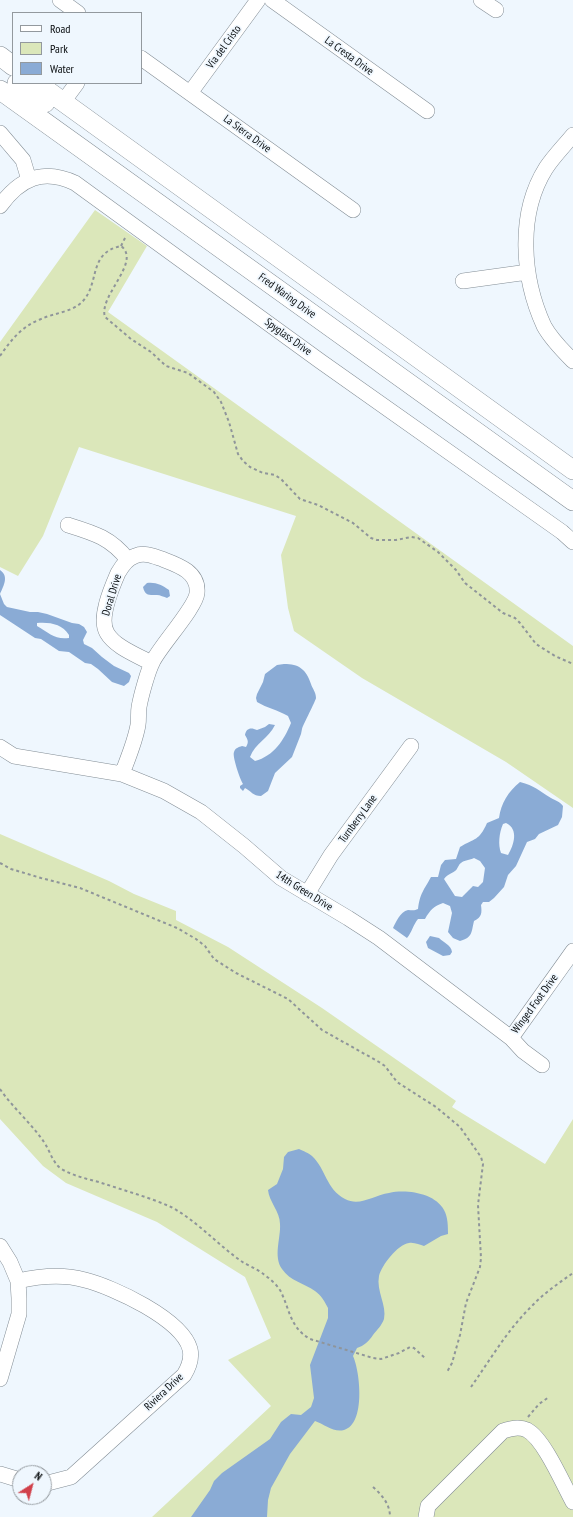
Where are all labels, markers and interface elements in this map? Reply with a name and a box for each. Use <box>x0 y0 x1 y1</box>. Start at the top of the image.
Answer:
legend <box>12 12 142 84</box>
text: Road <box>50 21 70 36</box>
street label: Via del Cristo <box>204 23 244 71</box>
street label: La Cresta Drive <box>322 34 376 78</box>
text: Park <box>50 41 68 56</box>
text: Water <box>50 61 74 76</box>
street label: La Sierra Drive <box>221 112 273 156</box>
street label: Fred Waring Drive <box>256 271 318 321</box>
street label: Spyglass Drive <box>262 315 314 359</box>
street label: Doral Drive <box>99 573 125 617</box>
street label: Turnberry Lane <box>336 792 380 846</box>
street label: 14th Green Drive <box>273 868 335 914</box>
street label: Winged Foot Drive <box>509 972 561 1036</box>
street label: Riviera Drive <box>142 1371 186 1413</box>
north arrow <box>12 1465 52 1505</box>
text: N <box>32 1469 45 1484</box>

